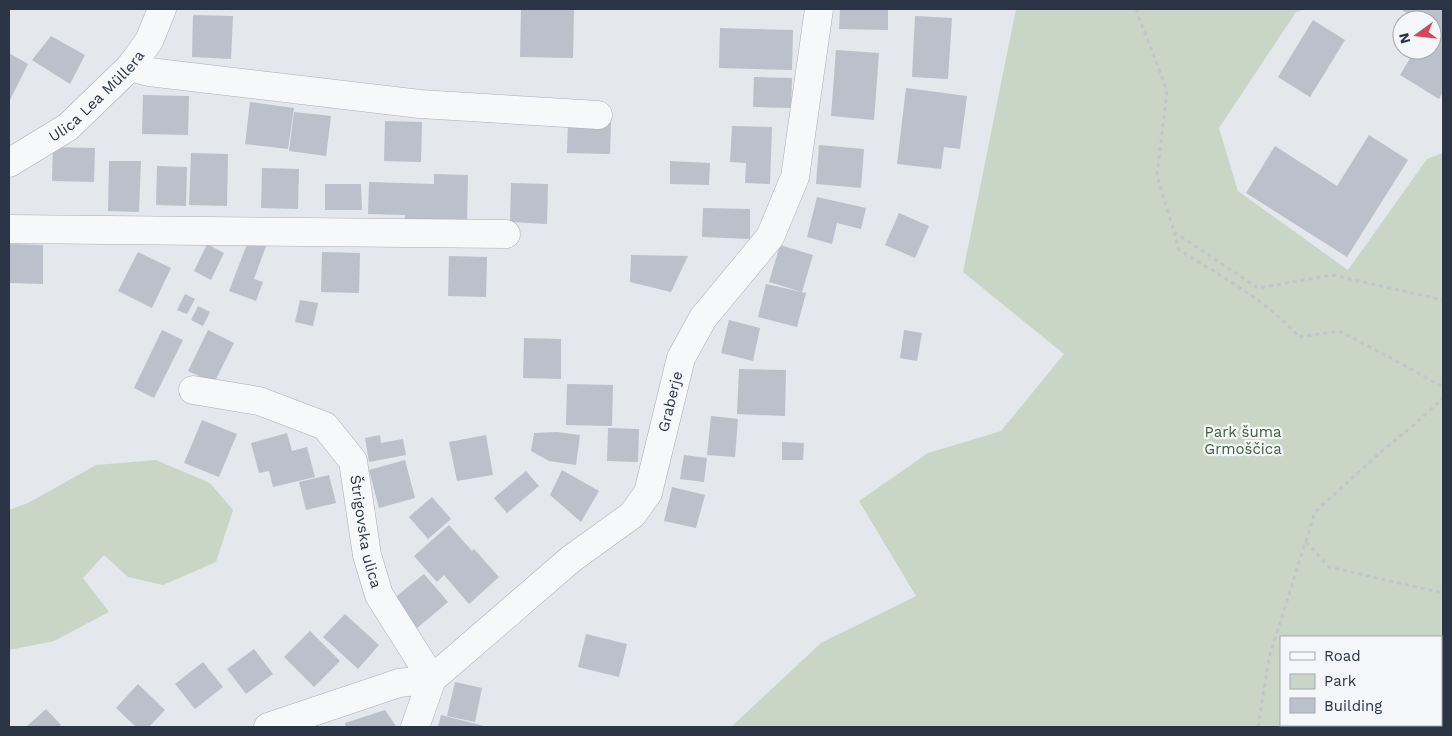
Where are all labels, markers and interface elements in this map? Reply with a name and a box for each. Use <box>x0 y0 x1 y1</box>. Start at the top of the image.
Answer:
north arrow <box>1392 10 1442 60</box>
text: N <box>1395 31 1414 45</box>
street label: Ulica Lea Müllera <box>45 46 148 146</box>
street label: Graberje <box>654 369 686 434</box>
park label: Park šuma Grmoščica <box>1204 423 1282 458</box>
street label: Štrigovska ulica <box>346 474 386 591</box>
legend <box>1280 636 1442 726</box>
text: Road <box>1324 647 1361 665</box>
text: Park <box>1324 672 1357 690</box>
text: Building <box>1324 697 1382 715</box>

